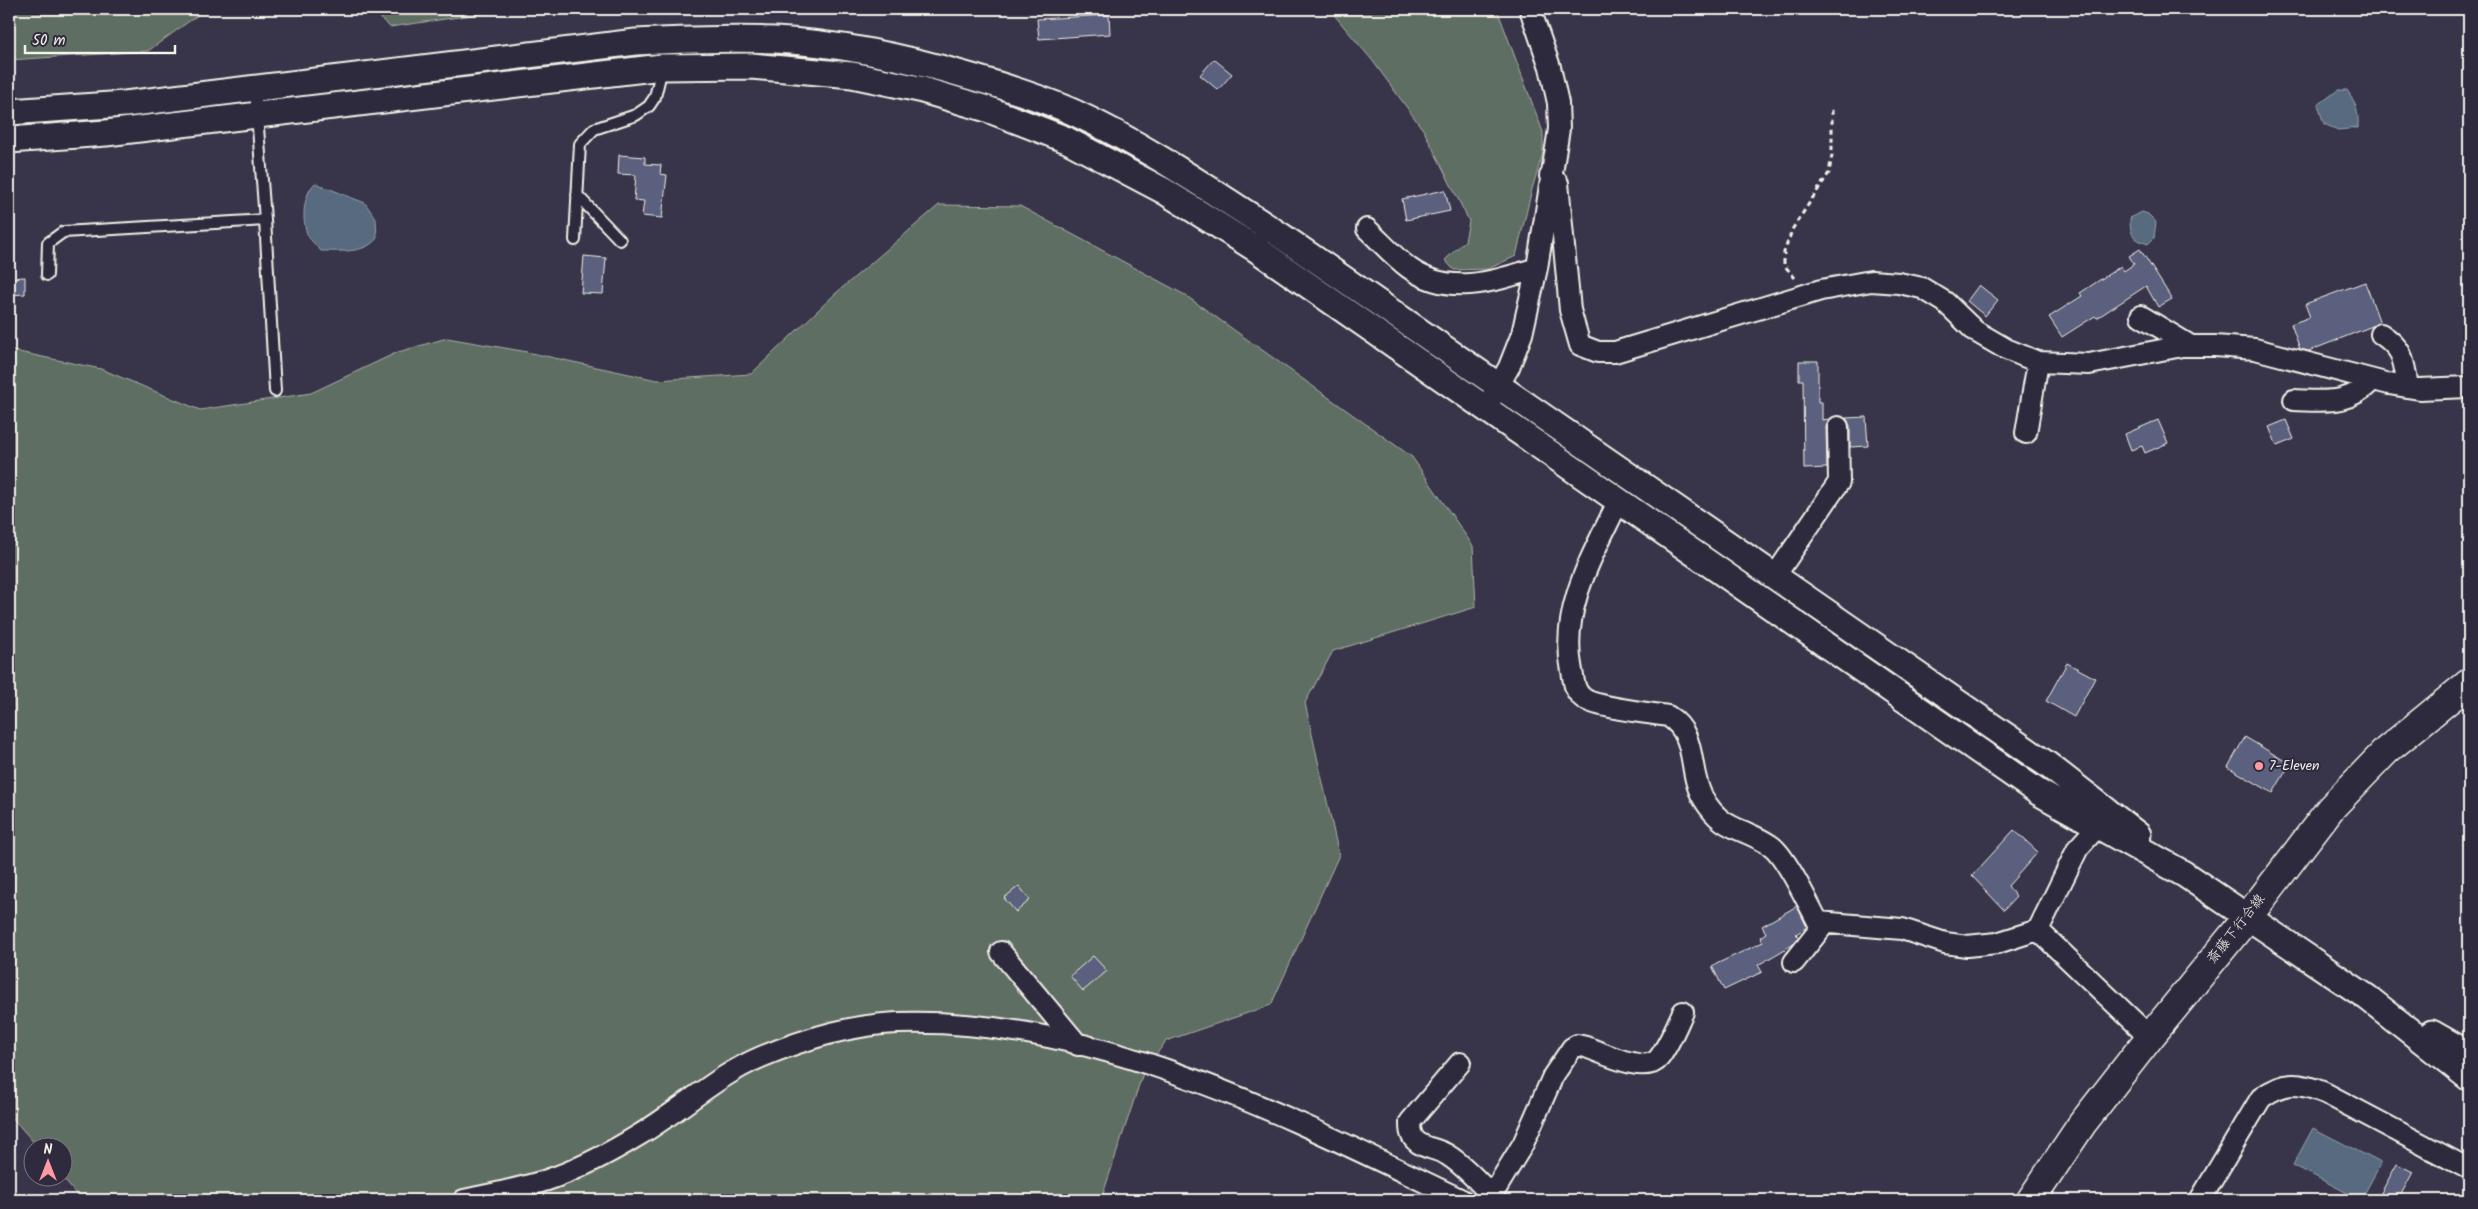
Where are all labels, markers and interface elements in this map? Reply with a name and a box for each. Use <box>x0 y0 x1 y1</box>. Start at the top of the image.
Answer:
scale bar <box>25 22 175 54</box>
text: 50 m <box>32 29 66 53</box>
place label: 7-Eleven <box>2269 755 2319 777</box>
marker: 7-Eleven <box>2253 760 2265 772</box>
street label: 斎藤下行合線 <box>2201 889 2271 969</box>
north arrow <box>22 1136 72 1186</box>
text: N <box>44 1139 53 1161</box>

